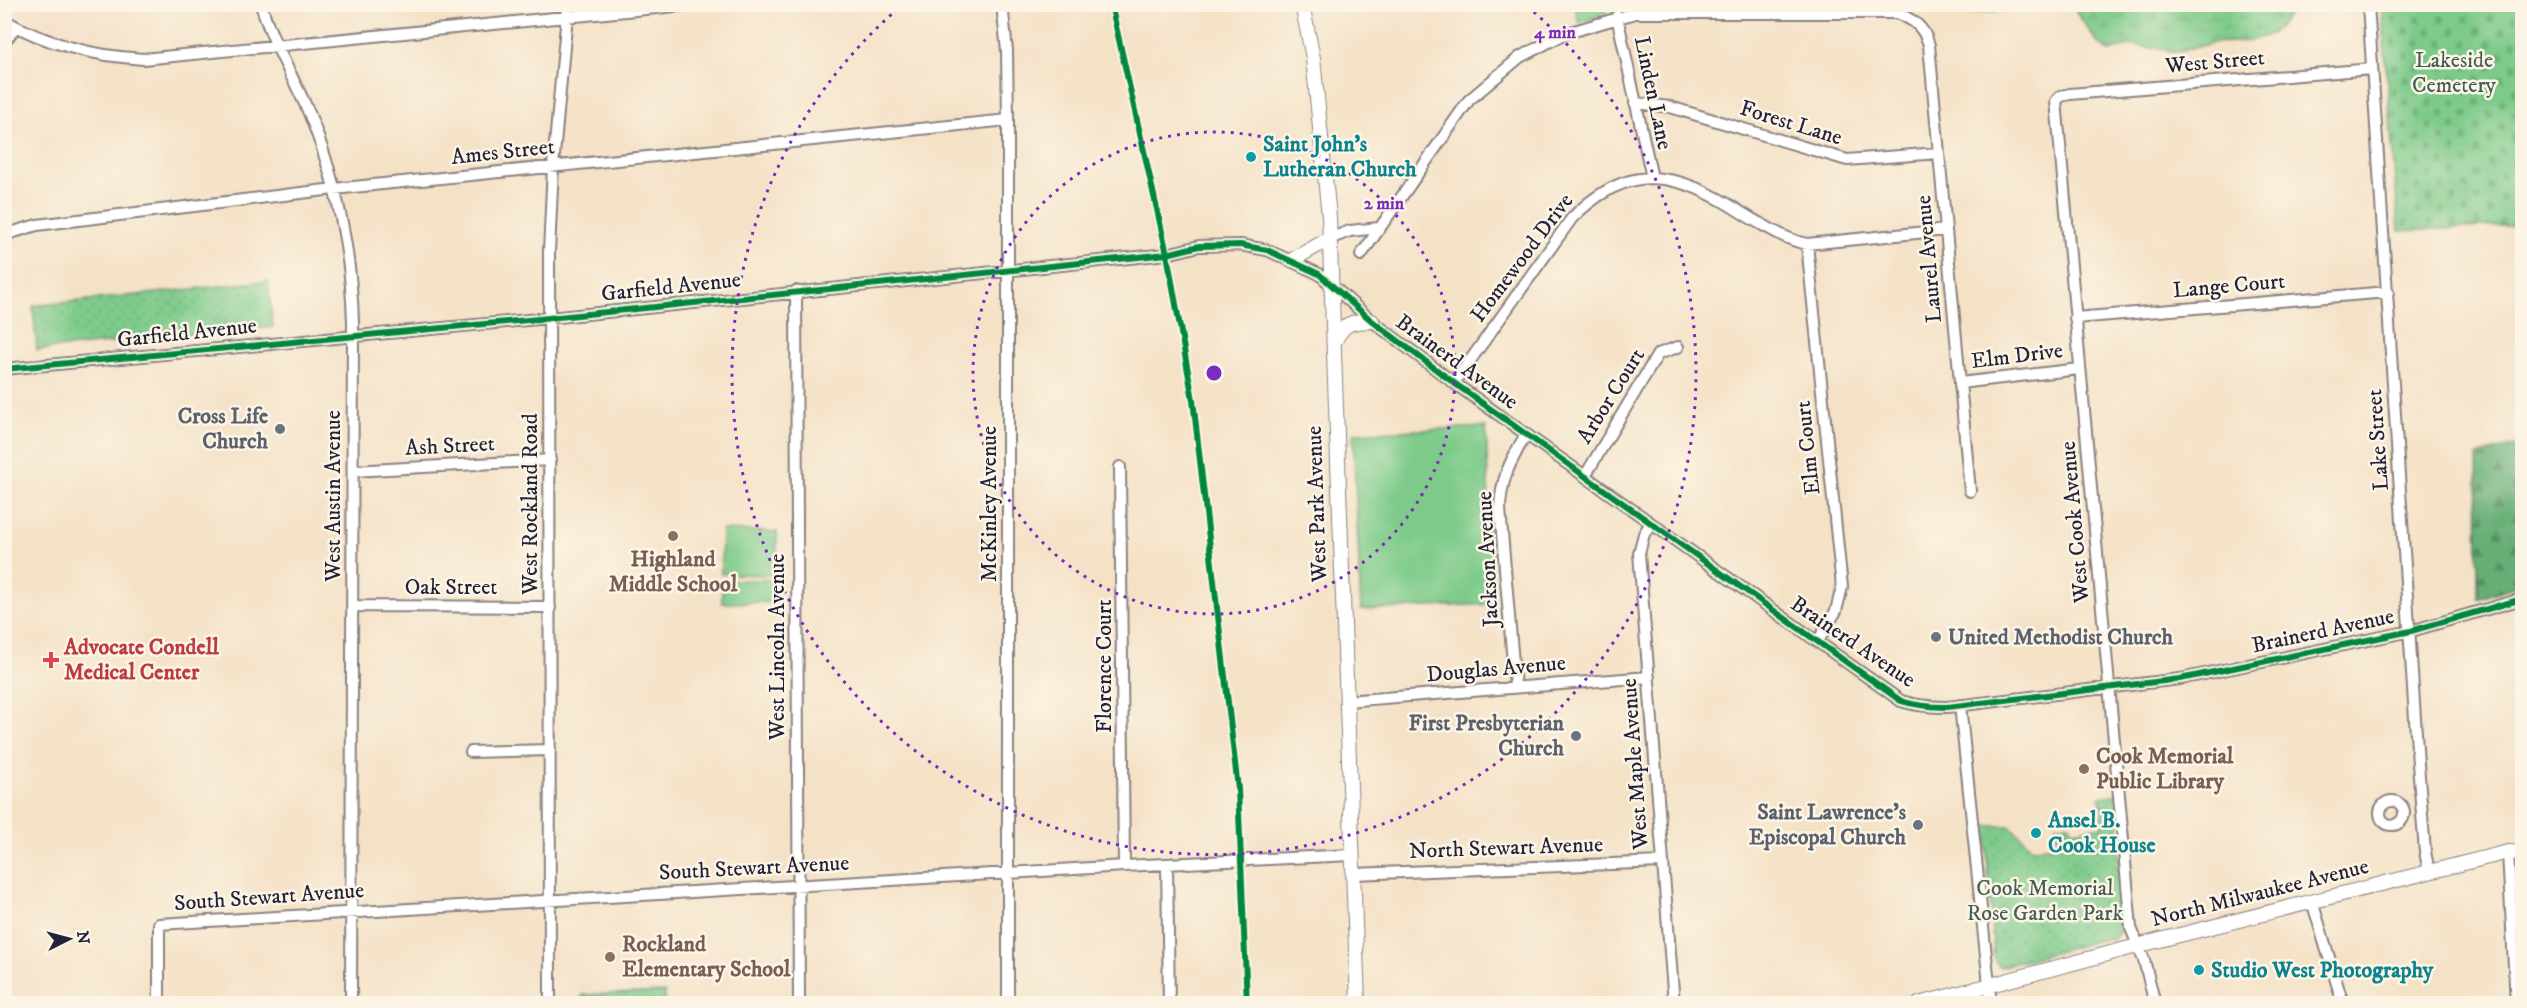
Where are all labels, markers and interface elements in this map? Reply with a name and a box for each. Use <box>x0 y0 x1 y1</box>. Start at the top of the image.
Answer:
text: 4 min <box>1533 22 1576 44</box>
street label: Linden Lane <box>1628 34 1678 152</box>
street label: West Street <box>2163 44 2266 80</box>
park label: Lakeside Cemetery <box>2412 47 2497 99</box>
street label: Forest Lane <box>1737 95 1845 151</box>
place label: Saint John's Lutheran Church <box>1263 131 1417 183</box>
street label: Ames Street <box>450 133 556 171</box>
marker: Saint John's Lutheran Church <box>1244 150 1258 164</box>
street label: Homewood Drive <box>1465 188 1579 328</box>
text: 2 min <box>1364 193 1405 215</box>
street label: Laurel Avenue <box>1910 194 1948 324</box>
street label: Garfield Avenue <box>600 266 742 308</box>
street label: Lange Court <box>2172 268 2286 304</box>
street label: Brainerd Avenue <box>1390 309 1524 415</box>
street label: Garfield Avenue <box>116 312 258 354</box>
street label: Elm Drive <box>1969 337 2065 375</box>
street label: Arbor Court <box>1571 343 1651 449</box>
centre of rings <box>1204 363 1224 383</box>
street label: Lake Street <box>2361 388 2395 492</box>
street label: Elm Court <box>1790 400 1826 496</box>
place label: Cross Life Church <box>178 403 268 455</box>
street label: West Austin Avenue <box>320 410 347 583</box>
street label: West Rockland Road <box>517 413 544 596</box>
marker: Cross Life Church <box>273 422 287 436</box>
street label: West Park Avenue <box>1301 425 1333 584</box>
street label: McKinley Avenue <box>976 426 1003 582</box>
street label: Ash Street <box>405 430 495 462</box>
street label: West Cook Avenue <box>2054 440 2096 605</box>
street label: Jackson Avenue <box>1471 491 1505 629</box>
marker: Highland Middle School <box>666 529 680 543</box>
place label: Highland Middle School <box>609 546 738 598</box>
street label: West Lincoln Avenue <box>764 554 791 741</box>
street label: Oak Street <box>405 574 497 601</box>
street label: Brainerd Avenue <box>1785 590 1921 694</box>
street label: Florence Court <box>1091 599 1118 733</box>
street label: Brainerd Avenue <box>2249 603 2397 659</box>
place label: United Methodist Church <box>1948 624 2174 651</box>
marker: United Methodist Church <box>1929 630 1943 644</box>
place label: Advocate Condell Medical Center <box>63 634 219 686</box>
street label: Douglas Avenue <box>1425 649 1567 689</box>
marker: Advocate Condell Medical Center <box>42 651 60 669</box>
street label: West Maple Avenue <box>1616 678 1655 851</box>
place label: First Presbyterian Church <box>1409 710 1564 762</box>
marker: First Presbyterian Church <box>1569 729 1583 743</box>
place label: Cook Memorial Public Library <box>2096 743 2234 795</box>
marker: Cook Memorial Public Library <box>2077 762 2091 776</box>
place label: Saint Lawrence's Episcopal Church <box>1749 799 1907 851</box>
place label: Ansel B. Cook House <box>2047 807 2156 859</box>
marker: Saint Lawrence's Episcopal Church <box>1911 818 1925 832</box>
marker: Ansel B. Cook House <box>2029 826 2043 840</box>
street label: North Stewart Avenue <box>1409 831 1603 865</box>
street label: South Stewart Avenue <box>658 850 850 886</box>
street label: North Milwaukee Avenue <box>2149 853 2371 933</box>
park label: Cook Memorial Rose Garden Park <box>1967 875 2123 927</box>
street label: South Stewart Avenue <box>173 877 365 917</box>
north arrow <box>39 909 99 969</box>
text: N <box>72 930 94 945</box>
place label: Rockland Elementary School <box>622 931 791 983</box>
marker: Rockland Elementary School <box>603 950 617 964</box>
place label: Studio West Photography <box>2211 957 2434 984</box>
marker: Studio West Photography <box>2192 963 2206 977</box>

